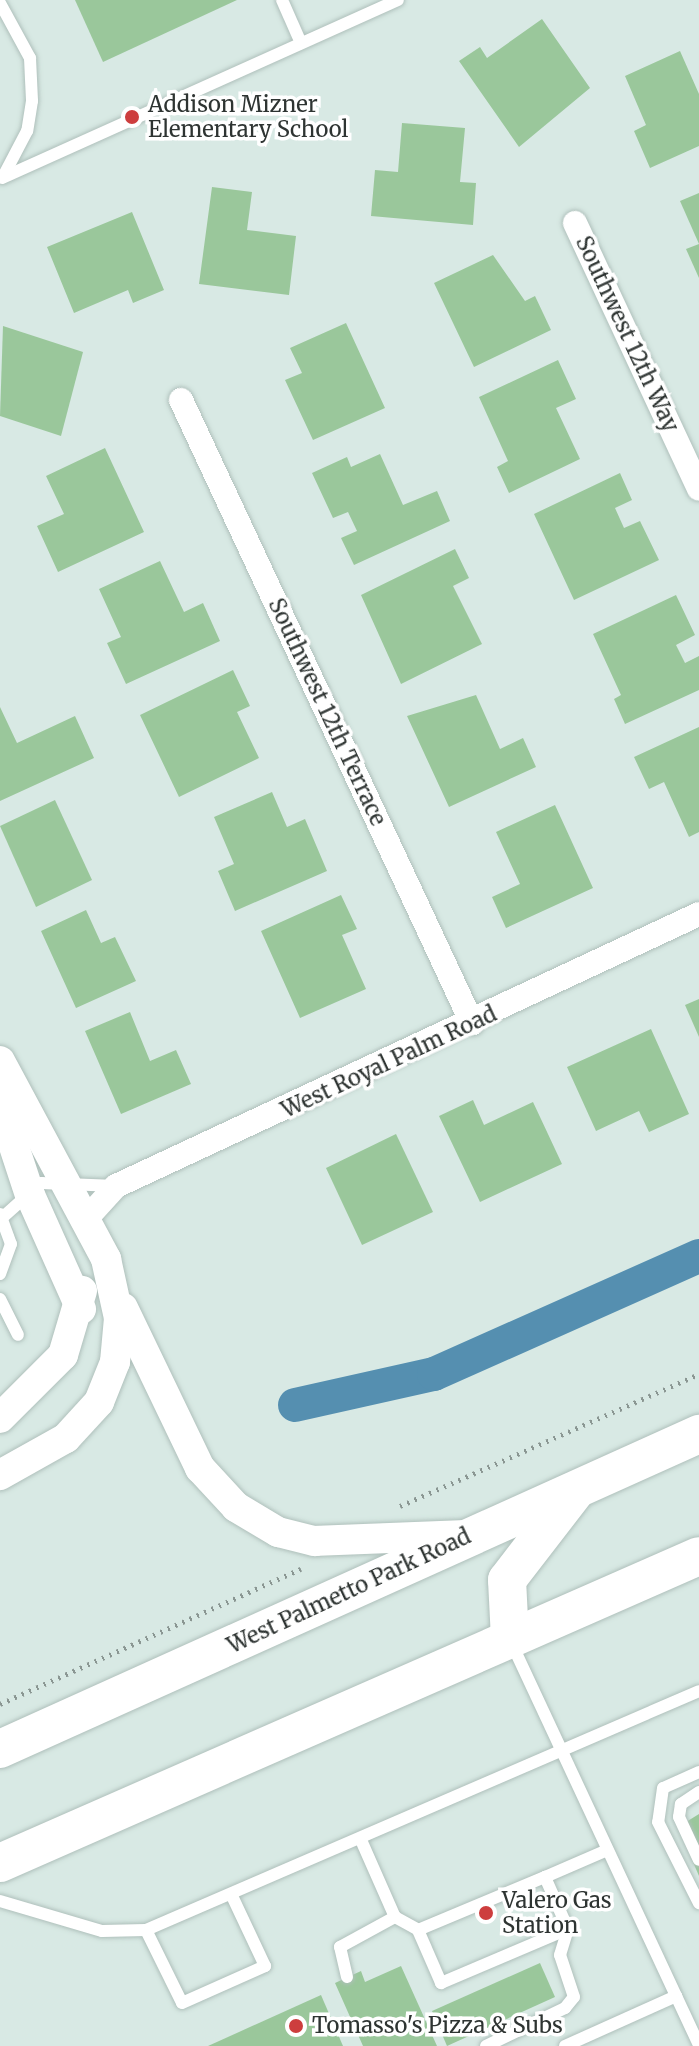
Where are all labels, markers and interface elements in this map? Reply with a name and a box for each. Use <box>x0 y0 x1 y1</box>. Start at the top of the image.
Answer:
place label: Addison Mizner Elementary School <box>148 91 348 142</box>
marker: Addison Mizner Elementary School <box>123 108 141 126</box>
street label: Southwest 12th Way <box>570 232 684 436</box>
street label: Southwest 12th Terrace <box>263 594 391 830</box>
street label: West Royal Palm Road <box>277 1000 501 1124</box>
street label: West Palmetto Park Road <box>223 1523 475 1659</box>
place label: Valero Gas Station <box>502 1887 612 1938</box>
marker: Valero Gas Station <box>477 1904 495 1922</box>
place label: Tomasso's Pizza & Subs <box>312 2013 563 2039</box>
marker: Tomasso's Pizza & Subs <box>287 2017 305 2035</box>

